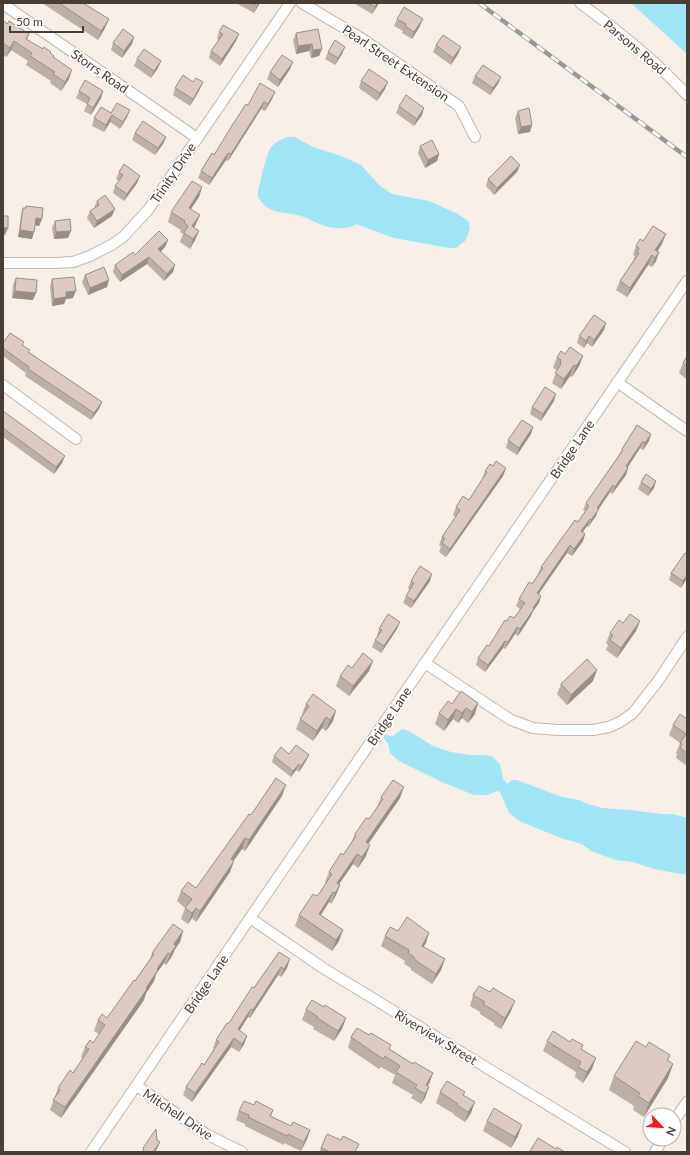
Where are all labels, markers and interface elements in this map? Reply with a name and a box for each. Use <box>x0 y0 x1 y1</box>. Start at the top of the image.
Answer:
scale bar <box>10 8 83 34</box>
text: 50 m <box>16 14 43 29</box>
street label: Parsons Road <box>600 16 670 78</box>
street label: Pearl Street Extension <box>339 21 453 105</box>
street label: Storrs Road <box>68 46 132 96</box>
street label: Trinity Drive <box>147 139 199 206</box>
street label: Bridge Lane <box>546 416 598 481</box>
street label: Bridge Lane <box>363 683 415 748</box>
street label: Bridge Lane <box>180 951 232 1016</box>
street label: Riverview Street <box>392 1006 480 1068</box>
street label: Mitchell Drive <box>140 1085 216 1143</box>
north arrow <box>642 1107 682 1147</box>
text: N <box>664 1125 679 1138</box>

